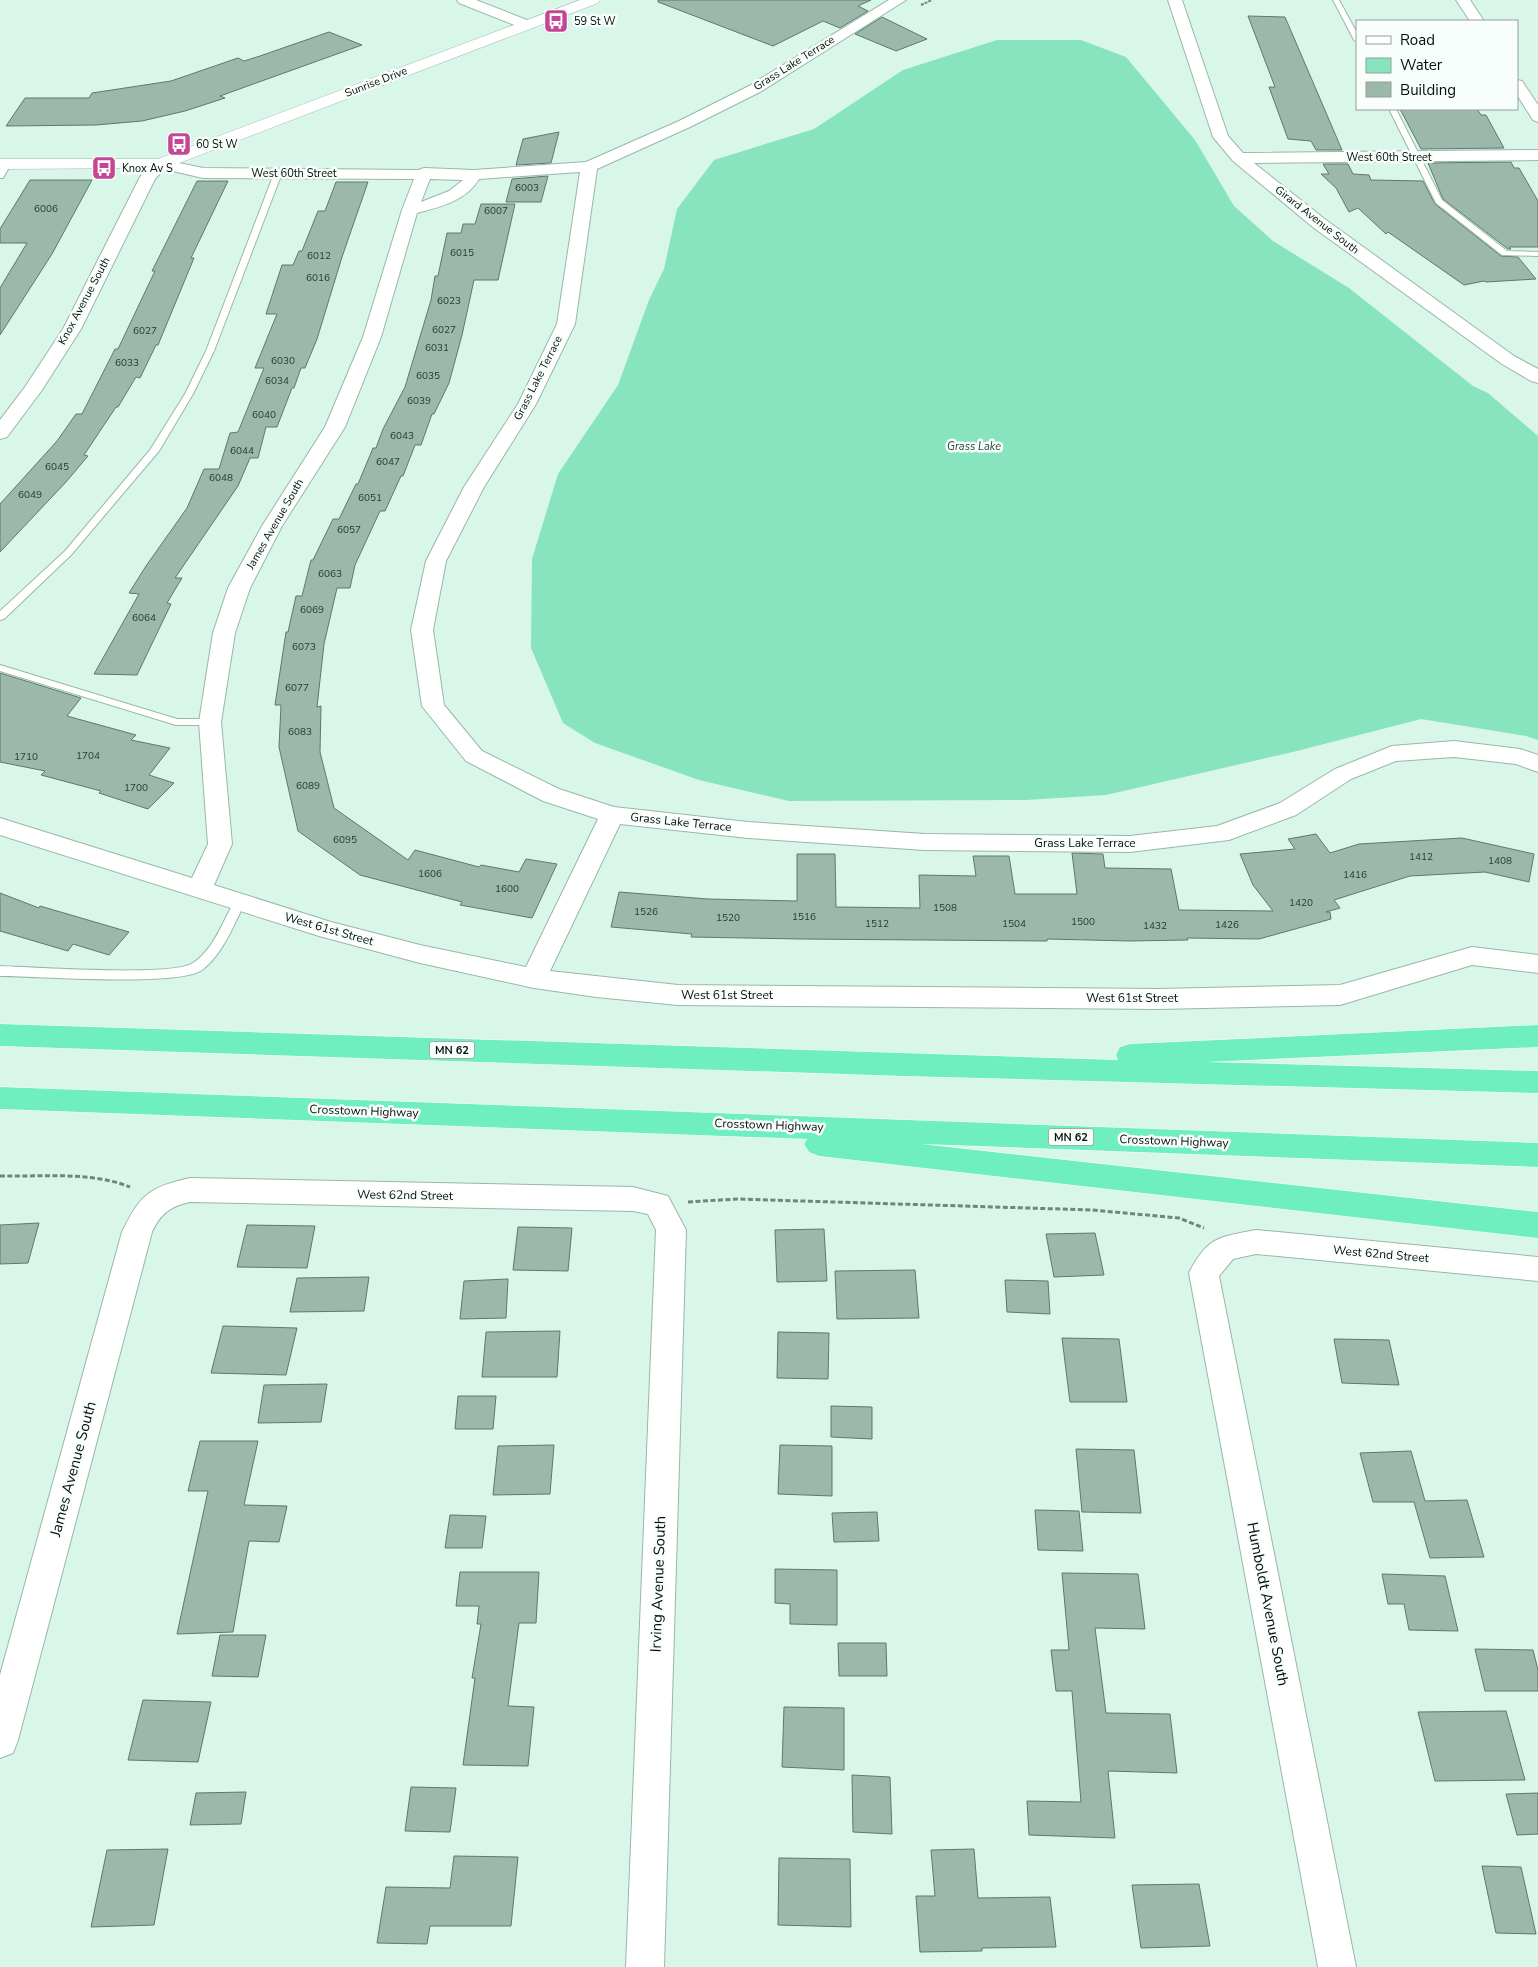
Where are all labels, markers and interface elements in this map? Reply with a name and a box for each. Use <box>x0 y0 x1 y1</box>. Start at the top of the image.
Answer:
bus stop icon: 59 St W <box>543 8 569 34</box>
place label: 59 St W <box>574 14 616 29</box>
legend <box>1356 20 1518 110</box>
text: Road <box>1400 30 1435 50</box>
street label: Grass Lake Terrace <box>751 32 838 94</box>
text: Water <box>1400 55 1443 75</box>
street label: Sunrise Drive <box>343 63 410 101</box>
text: Building <box>1400 80 1456 100</box>
bus stop icon: 60 St W <box>166 131 192 157</box>
place label: 60 St W <box>196 137 238 152</box>
street label: West 60th Street <box>1346 150 1432 165</box>
bus stop icon: Knox Av S <box>91 155 117 181</box>
place label: Knox Av S <box>122 161 173 176</box>
street label: West 60th Street <box>251 166 337 181</box>
house number: 6003 <box>515 181 539 195</box>
street label: Girard Avenue South <box>1272 182 1362 258</box>
house number: 6006 <box>34 202 58 216</box>
house number: 6007 <box>484 204 508 218</box>
house number: 6015 <box>450 246 474 260</box>
house number: 6012 <box>307 249 331 263</box>
street label: Knox Avenue South <box>55 255 113 347</box>
house number: 6016 <box>306 271 330 285</box>
house number: 6023 <box>437 294 461 308</box>
house number: 6027 <box>432 323 456 337</box>
house number: 6027 <box>133 324 157 338</box>
street label: Grass Lake Terrace <box>510 333 566 423</box>
house number: 6031 <box>425 341 449 355</box>
house number: 6030 <box>271 354 295 368</box>
house number: 6033 <box>115 356 139 370</box>
house number: 6035 <box>416 369 440 383</box>
house number: 6034 <box>265 374 289 388</box>
house number: 6039 <box>407 394 431 408</box>
house number: 6040 <box>252 408 276 422</box>
house number: 6043 <box>390 429 414 443</box>
water label: Grass Lake <box>947 439 1001 454</box>
house number: 6044 <box>230 444 254 458</box>
house number: 6047 <box>376 455 400 469</box>
house number: 6045 <box>45 460 69 474</box>
house number: 6048 <box>209 471 233 485</box>
street label: James Avenue South <box>242 476 307 573</box>
house number: 6049 <box>18 488 42 502</box>
house number: 6051 <box>358 491 382 505</box>
house number: 6057 <box>337 523 361 537</box>
house number: 6063 <box>318 567 342 581</box>
house number: 6069 <box>300 603 324 617</box>
house number: 6064 <box>132 611 156 625</box>
house number: 6073 <box>292 640 316 654</box>
house number: 6077 <box>285 681 309 695</box>
house number: 6083 <box>288 725 312 739</box>
house number: 1704 <box>76 749 100 763</box>
house number: 1710 <box>14 750 38 764</box>
house number: 6089 <box>296 779 320 793</box>
house number: 1700 <box>124 781 148 795</box>
street label: Grass Lake Terrace <box>630 809 732 835</box>
house number: 6095 <box>333 833 357 847</box>
street label: Grass Lake Terrace <box>1034 835 1136 851</box>
house number: 1412 <box>1409 850 1433 864</box>
house number: 1408 <box>1488 854 1512 868</box>
house number: 1606 <box>418 867 442 881</box>
house number: 1416 <box>1343 868 1367 882</box>
house number: 1600 <box>495 882 519 896</box>
house number: 1420 <box>1289 896 1313 910</box>
house number: 1508 <box>933 901 957 915</box>
house number: 1526 <box>634 905 658 919</box>
street label: West 61st Street <box>283 909 376 950</box>
house number: 1516 <box>792 910 816 924</box>
house number: 1520 <box>716 911 740 925</box>
house number: 1500 <box>1071 915 1095 929</box>
house number: 1512 <box>865 917 889 931</box>
house number: 1504 <box>1002 917 1026 931</box>
house number: 1426 <box>1215 918 1239 932</box>
house number: 1432 <box>1143 919 1167 933</box>
street label: West 61st Street <box>681 987 774 1003</box>
street label: West 61st Street <box>1086 990 1179 1006</box>
road number: MN 62 <box>430 1042 474 1058</box>
street label: Crosstown Highway <box>309 1101 420 1121</box>
street label: Crosstown Highway <box>714 1115 825 1135</box>
road number: MN 62 <box>1048 1128 1094 1146</box>
street label: Crosstown Highway <box>1119 1131 1230 1151</box>
street label: West 62nd Street <box>357 1186 454 1204</box>
street label: West 62nd Street <box>1333 1242 1430 1266</box>
street label: James Avenue South <box>45 1399 101 1540</box>
street label: Irving Avenue South <box>646 1515 670 1653</box>
street label: Humboldt Avenue South <box>1242 1520 1294 1688</box>

